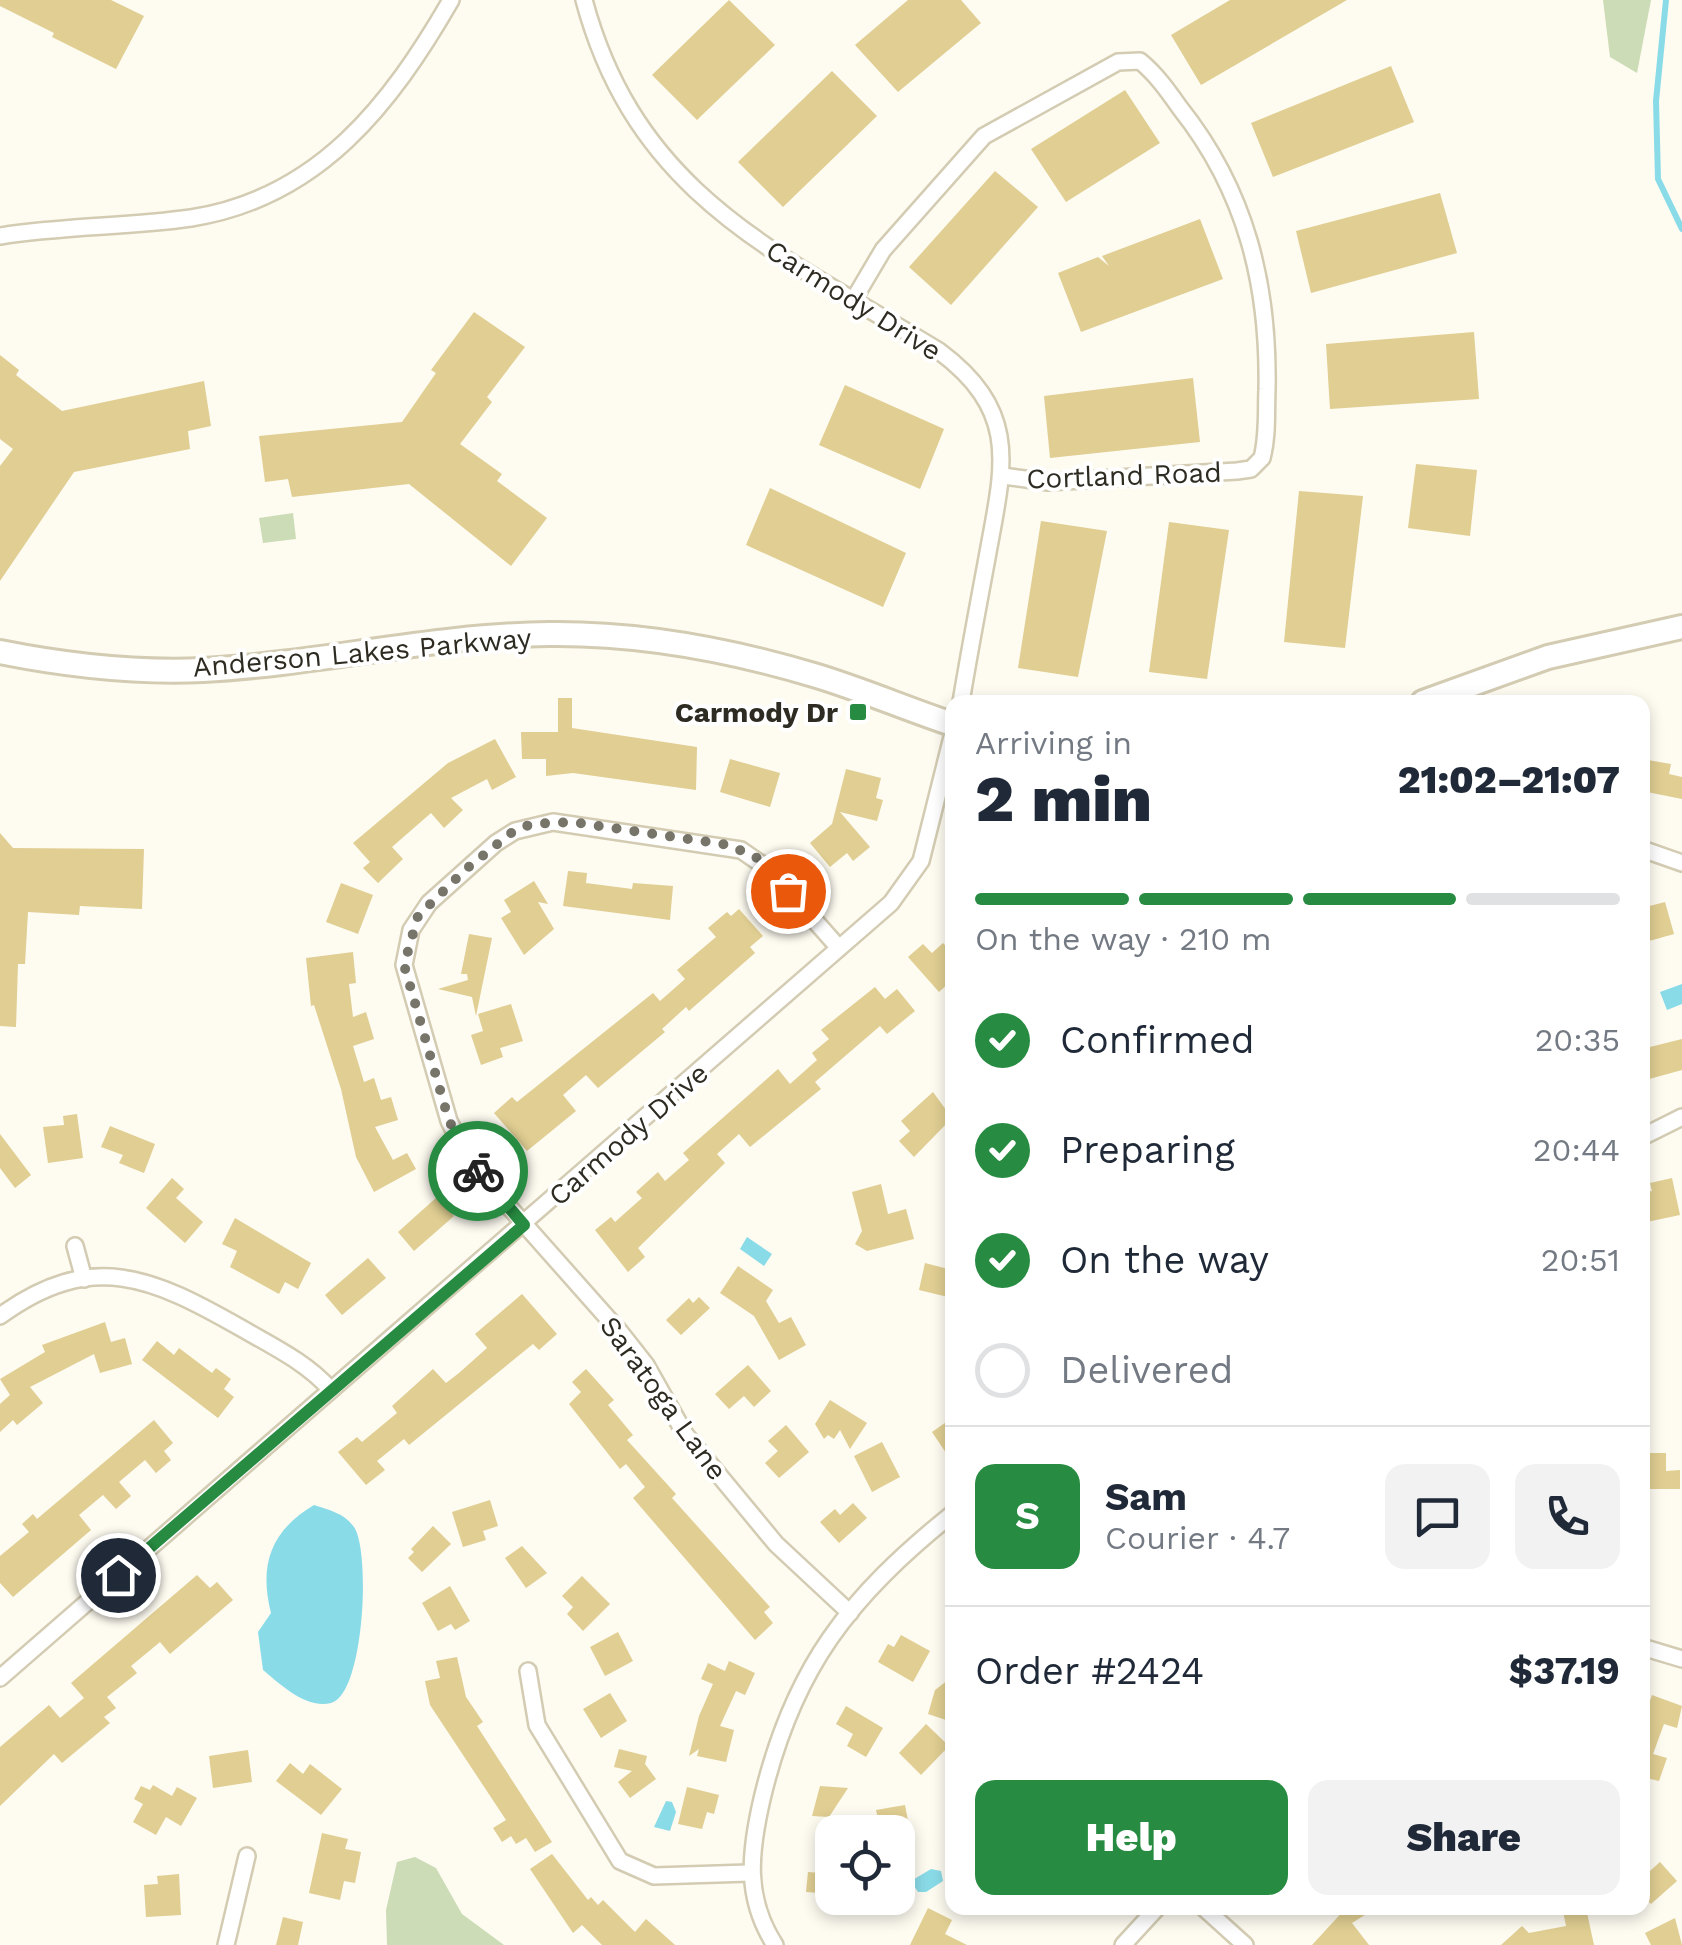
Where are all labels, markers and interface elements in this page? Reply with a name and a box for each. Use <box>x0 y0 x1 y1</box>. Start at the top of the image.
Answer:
street label: Carmody Drive <box>760 233 947 368</box>
street label: Cortland Road <box>1026 456 1222 495</box>
street label: Anderson Lakes Parkway <box>191 621 533 684</box>
place label: Carmody Dr <box>675 696 838 729</box>
marker: Carmody Dr <box>847 701 869 723</box>
text: Arriving in <box>975 724 1132 762</box>
text: 21:02–21:07 <box>1398 758 1620 802</box>
text: 2 min <box>975 761 1152 837</box>
pin <box>746 849 831 934</box>
icon: bag <box>761 864 816 919</box>
text: On the way · 210 m <box>975 920 1272 958</box>
icon: check <box>975 1013 1030 1068</box>
text: Confirmed <box>1060 1018 1255 1062</box>
text: 20:35 <box>1535 1021 1620 1059</box>
street label: Carmody Drive <box>542 1056 715 1213</box>
courier <box>428 1121 528 1221</box>
icon: check <box>975 1123 1030 1178</box>
text: Preparing <box>1060 1128 1235 1172</box>
text: 20:44 <box>1533 1131 1620 1169</box>
icon: bike <box>451 1144 506 1199</box>
icon: check <box>975 1233 1030 1288</box>
text: On the way <box>1060 1238 1269 1282</box>
text: 20:51 <box>1541 1241 1620 1279</box>
street label: Saratoga Lane <box>593 1310 734 1487</box>
text: Delivered <box>1060 1348 1233 1392</box>
button: chat <box>1385 1464 1490 1569</box>
button: phone <box>1515 1464 1620 1569</box>
text: Sam <box>1105 1475 1187 1519</box>
text: S <box>1015 1494 1040 1538</box>
text: Courier · 4.7 <box>1105 1519 1290 1557</box>
pin <box>76 1533 161 1618</box>
icon: home <box>91 1548 146 1603</box>
text: Order #2424 <box>975 1649 1204 1693</box>
text: $37.19 <box>1509 1649 1620 1693</box>
button: Help <box>975 1780 1288 1895</box>
button: Share <box>1308 1780 1620 1895</box>
map controls <box>815 1815 915 1915</box>
button: locate <box>815 1815 915 1915</box>

